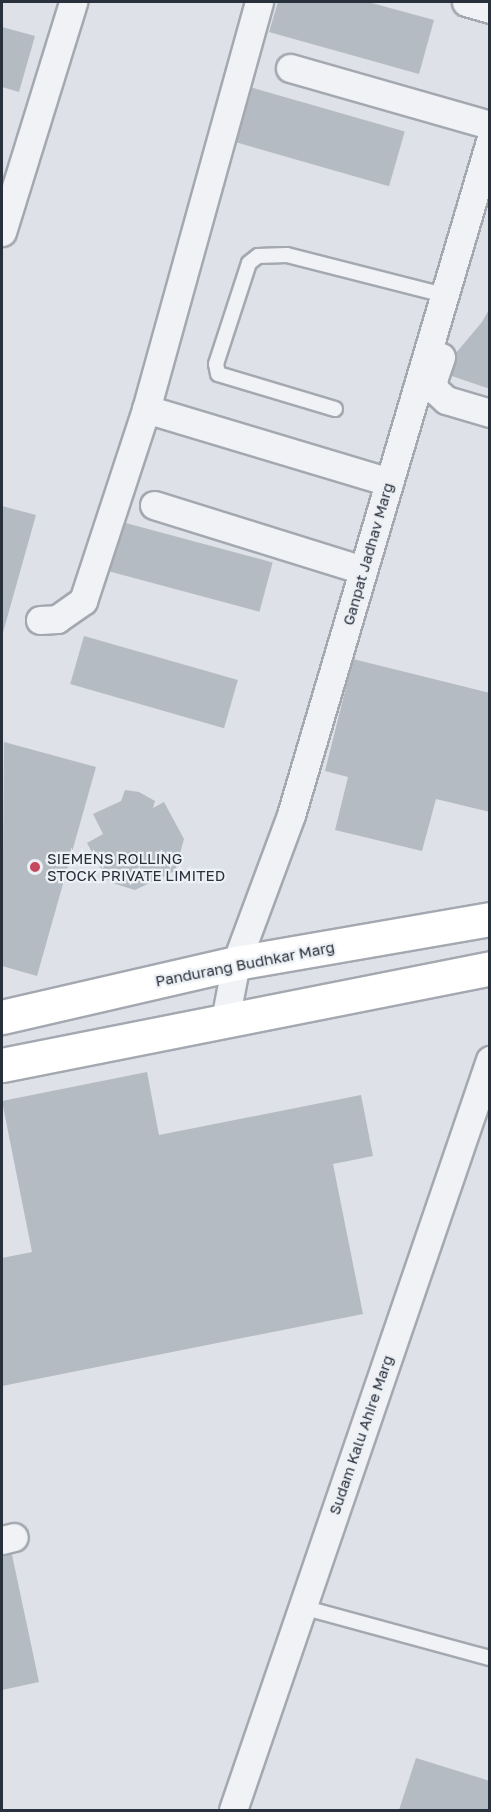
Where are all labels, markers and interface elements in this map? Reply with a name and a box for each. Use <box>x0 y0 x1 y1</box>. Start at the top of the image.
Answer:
street label: Ganpat Jadhav Marg <box>339 481 397 627</box>
place label: SIEMENS ROLLING STOCK PRIVATE LIMITED <box>47 849 225 884</box>
marker: SIEMENS ROLLING STOCK PRIVATE LIMITED <box>28 860 42 874</box>
street label: Pandurang Budhkar Marg <box>154 938 336 990</box>
street label: Sudam Kalu Ahire Marg <box>325 1353 397 1517</box>

